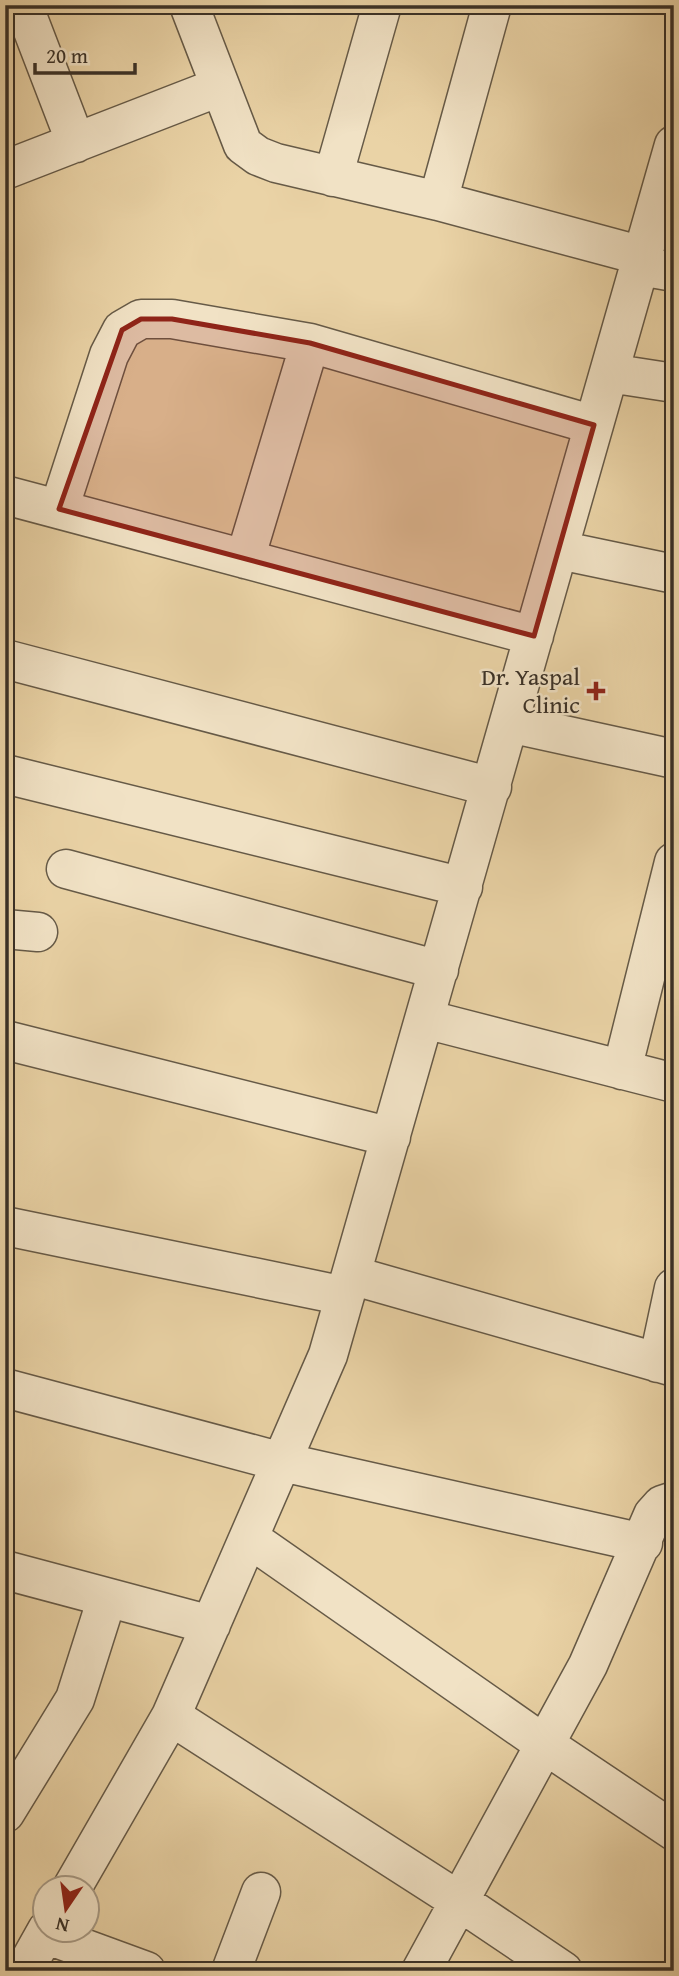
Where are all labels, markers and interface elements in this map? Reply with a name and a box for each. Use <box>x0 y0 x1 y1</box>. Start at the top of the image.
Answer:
scale bar <box>35 32 135 76</box>
text: 20 m <box>46 40 88 71</box>
place label: Dr. Yaspal Clinic <box>481 659 580 722</box>
marker: Dr. Yaspal Clinic <box>586 681 606 701</box>
north arrow <box>32 1874 102 1944</box>
text: N <box>53 1910 72 1941</box>

